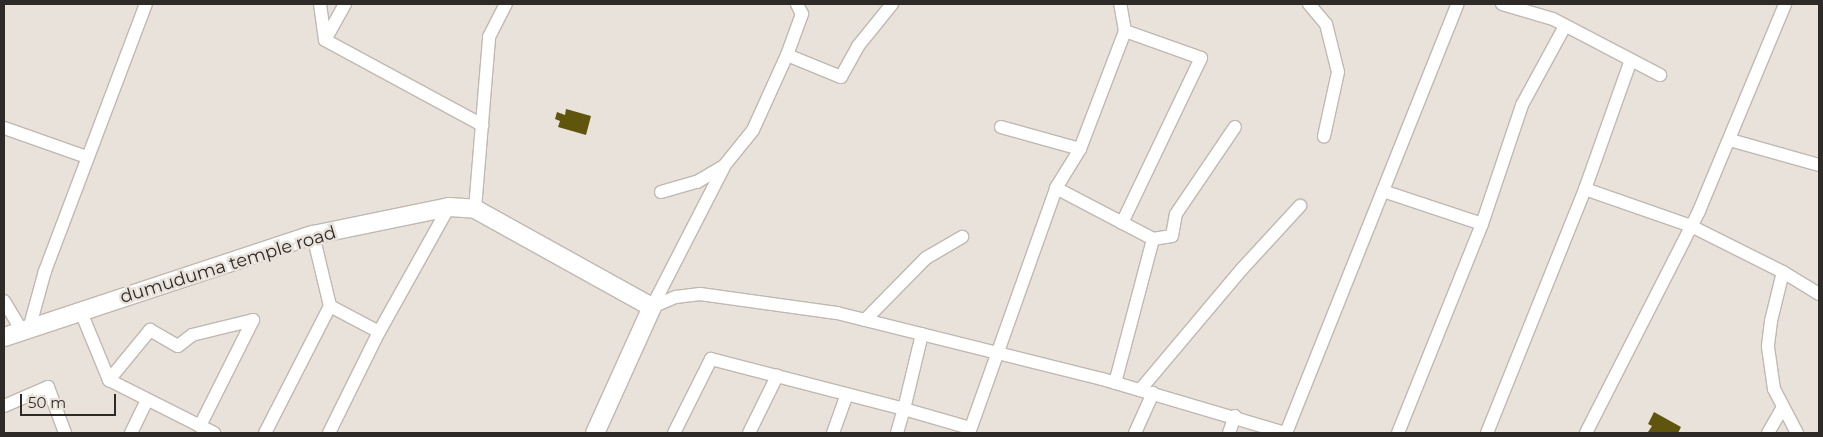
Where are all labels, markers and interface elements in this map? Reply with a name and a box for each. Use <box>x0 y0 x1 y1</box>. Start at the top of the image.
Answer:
street label: dumuduma temple road <box>117 222 339 308</box>
scale bar <box>22 384 119 416</box>
text: 50 m <box>28 393 66 412</box>

